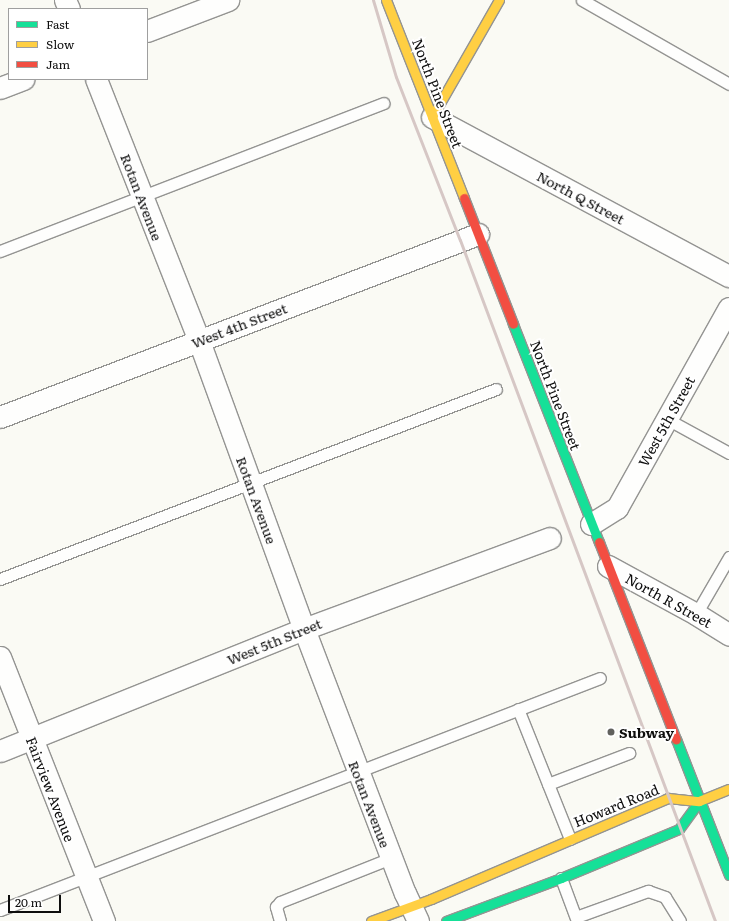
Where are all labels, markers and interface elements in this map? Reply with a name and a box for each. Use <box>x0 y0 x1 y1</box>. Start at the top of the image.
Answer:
legend <box>8 8 148 80</box>
text: Fast <box>46 15 69 33</box>
text: Slow <box>46 35 74 53</box>
street label: North Pine Street <box>409 36 467 150</box>
text: Jam <box>46 55 70 73</box>
street label: Rotan Avenue <box>118 151 166 243</box>
street label: North Q Street <box>534 167 628 227</box>
street label: West 4th Street <box>189 299 289 351</box>
street label: North Pine Street <box>527 338 585 452</box>
street label: West 5th Street <box>634 373 698 469</box>
street label: Rotan Avenue <box>233 454 281 546</box>
street label: North R Street <box>623 569 715 631</box>
street label: West 5th Street <box>224 614 324 668</box>
place label: Subway <box>619 724 674 740</box>
marker: Subway <box>606 727 616 737</box>
street label: Fairview Avenue <box>23 734 79 844</box>
street label: Rotan Avenue <box>346 758 394 850</box>
street label: Howard Road <box>571 780 661 830</box>
scale bar <box>10 887 63 913</box>
text: 20 m <box>15 893 42 911</box>

